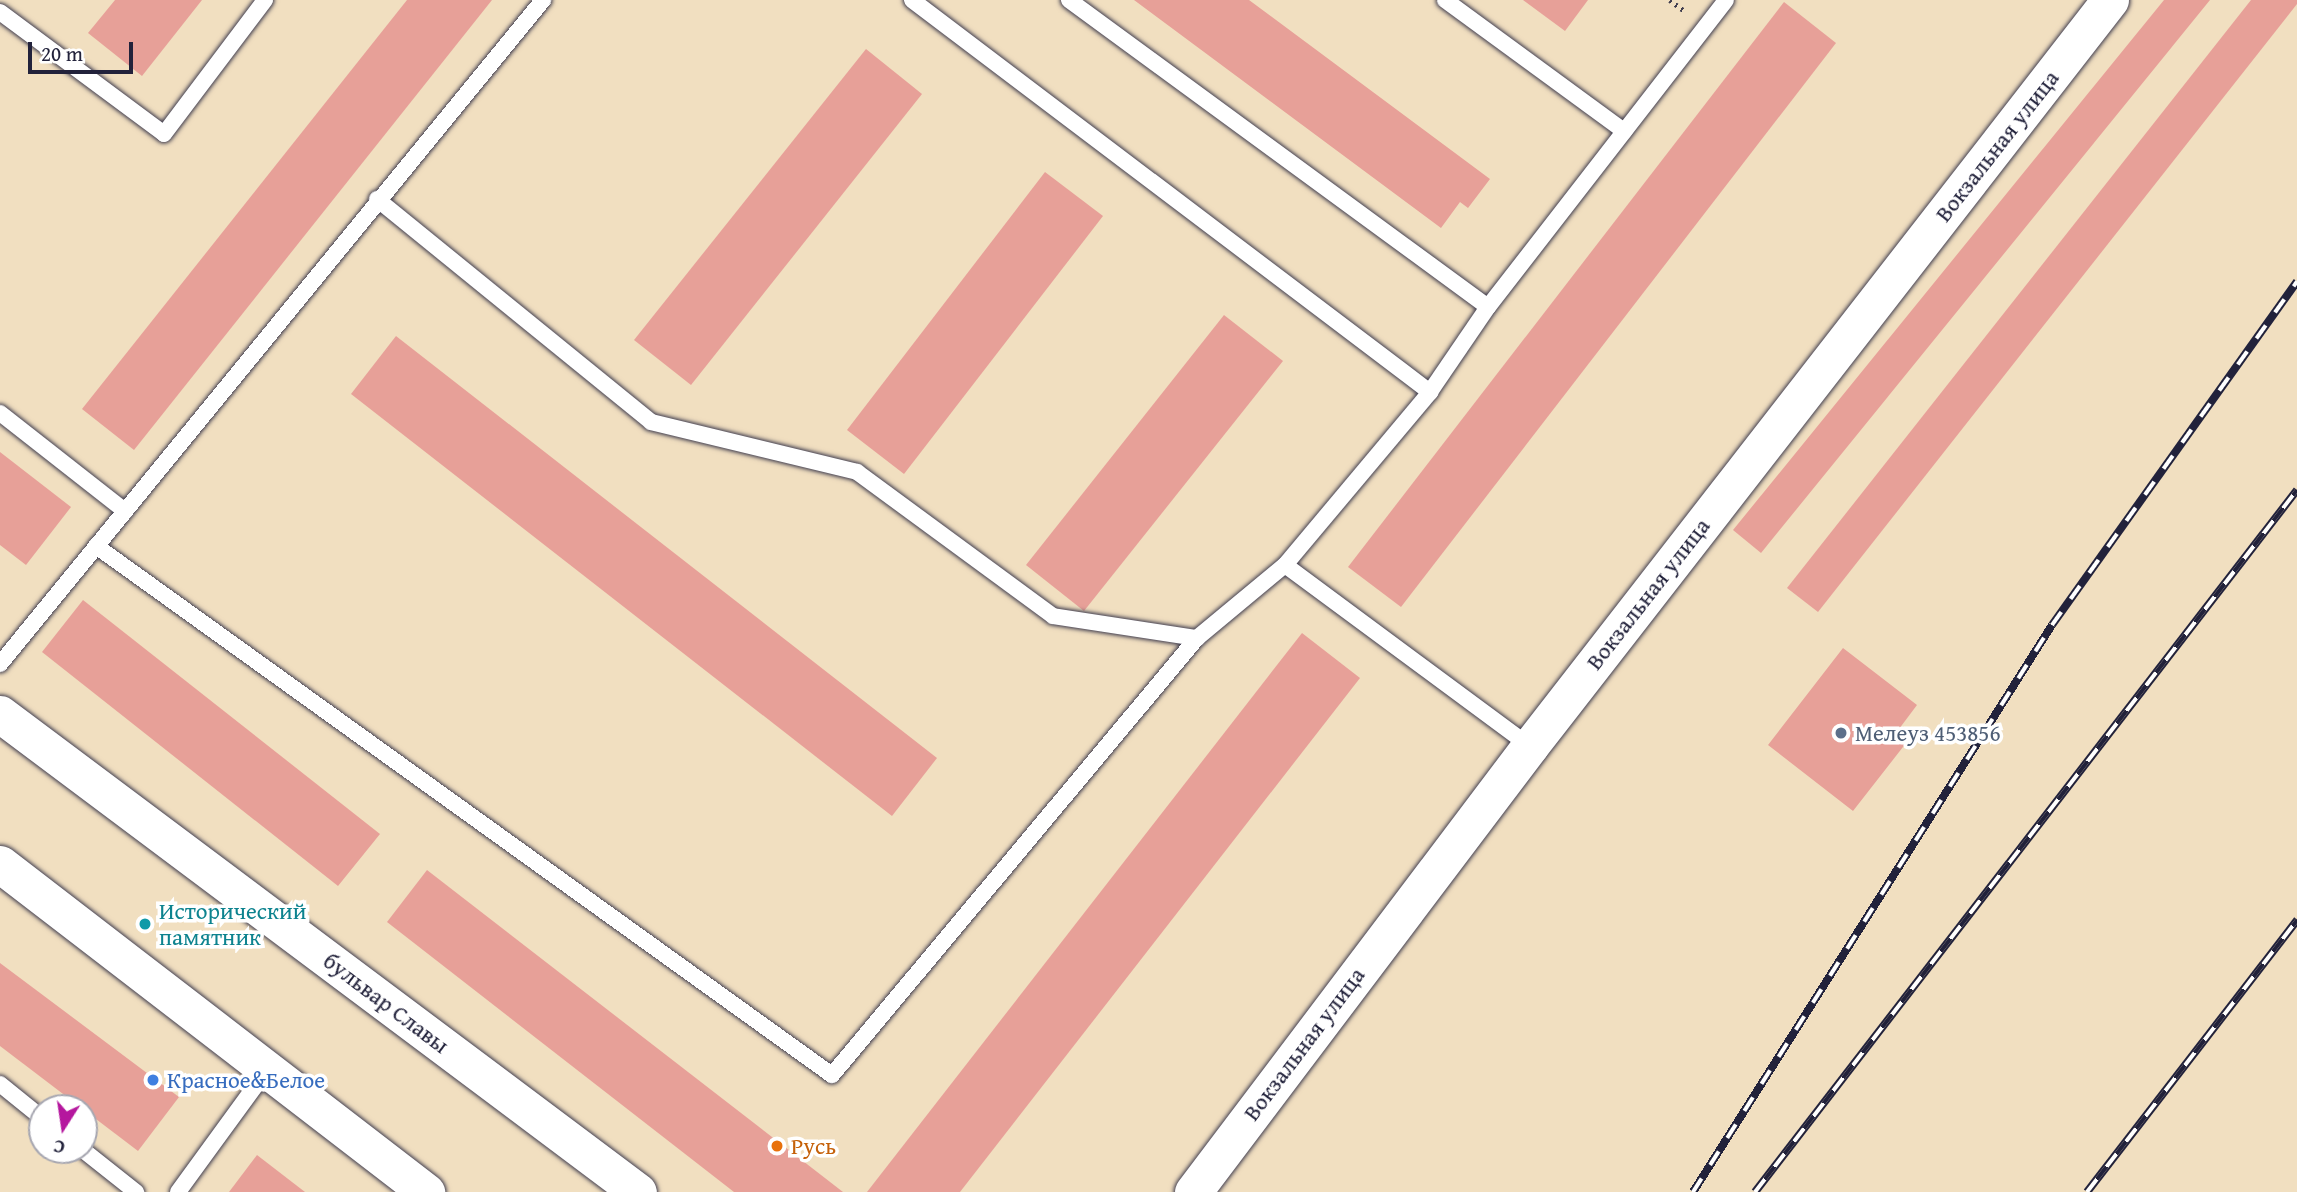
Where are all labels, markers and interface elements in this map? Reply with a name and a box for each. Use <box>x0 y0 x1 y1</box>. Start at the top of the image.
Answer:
scale bar <box>32 28 136 72</box>
text: 20 m <box>41 38 83 69</box>
street label: Вокзальная улица <box>1929 65 2065 227</box>
street label: Вокзальная улица <box>1580 513 1716 675</box>
place label: Мелеуз 453856 <box>1855 719 2001 747</box>
marker: Мелеуз 453856 <box>1833 725 1849 741</box>
place label: Исторический памятник <box>159 897 306 951</box>
marker: Исторический памятник <box>137 916 153 932</box>
street label: бульвар Славы <box>318 947 454 1059</box>
street label: Вокзальная улица <box>1238 962 1370 1126</box>
place label: Красное&Белое <box>167 1066 325 1094</box>
marker: Красное&Белое <box>145 1072 161 1088</box>
north arrow <box>28 1094 98 1164</box>
place label: Русь <box>791 1132 836 1160</box>
text: С <box>51 1133 67 1162</box>
marker: Русь <box>769 1138 785 1154</box>

